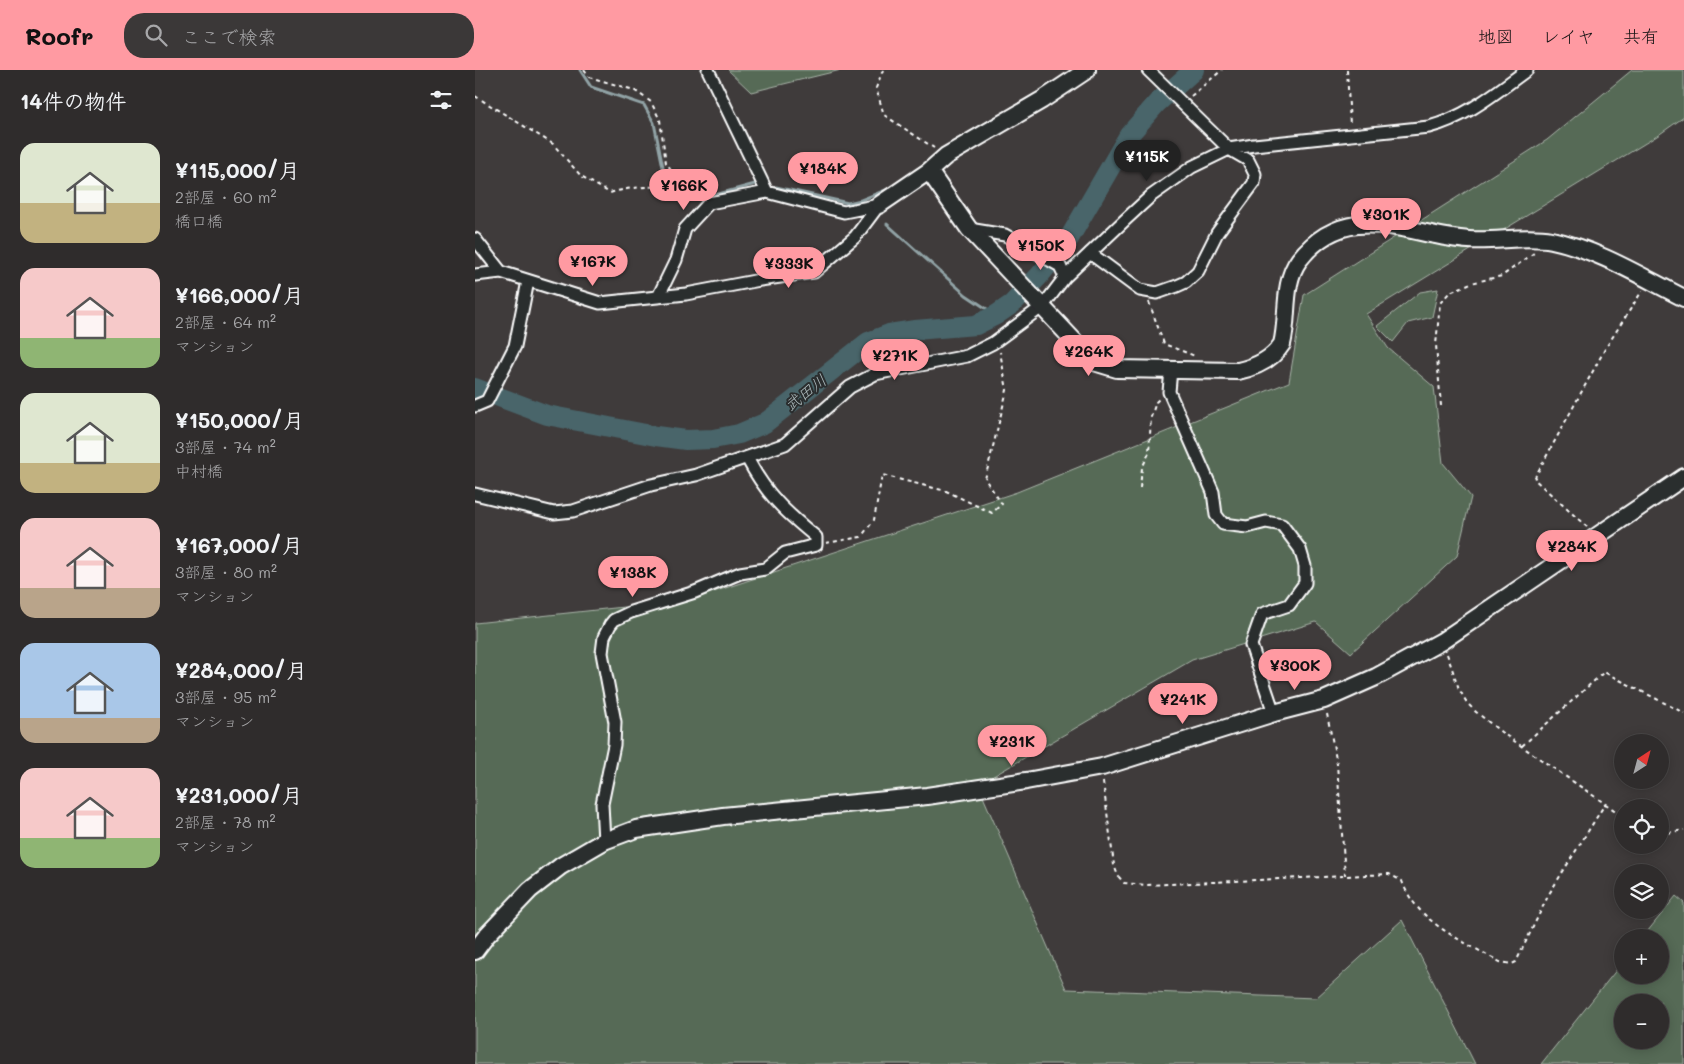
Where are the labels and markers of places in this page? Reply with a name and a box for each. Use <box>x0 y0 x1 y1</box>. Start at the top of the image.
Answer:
pin: ¥115K <box>1112 140 1182 182</box>
pin: ¥184K <box>788 152 858 194</box>
pin: ¥166K <box>649 168 719 211</box>
pin: ¥301K <box>1351 198 1421 240</box>
pin: ¥150K <box>1006 228 1076 271</box>
pin: ¥167K <box>558 244 628 287</box>
pin: ¥333K <box>754 246 824 289</box>
pin: ¥264K <box>1054 334 1124 377</box>
pin: ¥271K <box>860 338 930 381</box>
pin: ¥284K <box>1537 530 1607 572</box>
pin: ¥138K <box>598 556 668 598</box>
pin: ¥300K <box>1260 648 1330 691</box>
pin: ¥241K <box>1148 682 1218 725</box>
pin: ¥231K <box>977 724 1047 767</box>

